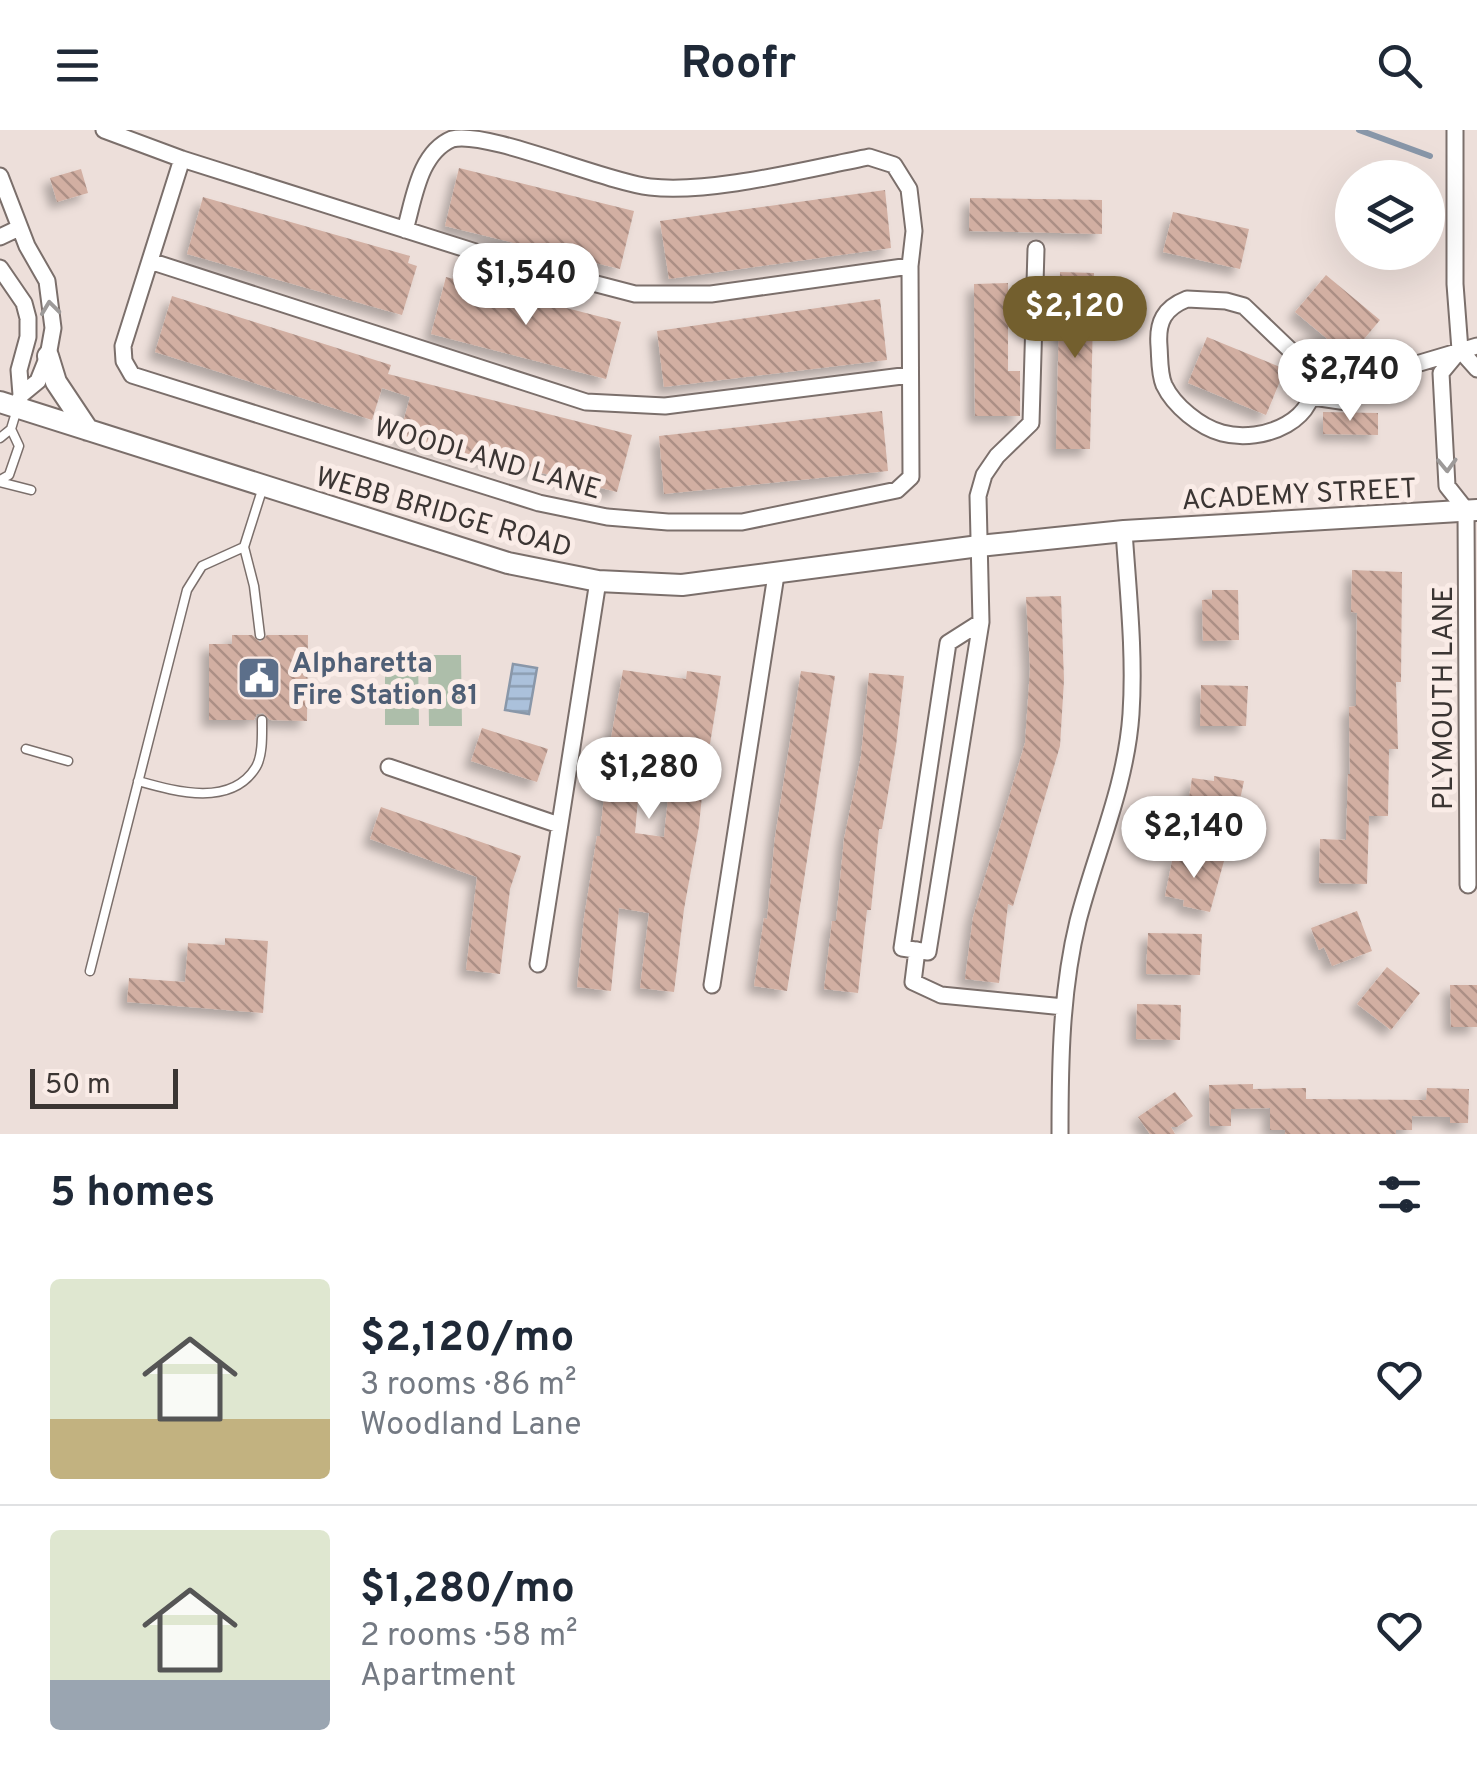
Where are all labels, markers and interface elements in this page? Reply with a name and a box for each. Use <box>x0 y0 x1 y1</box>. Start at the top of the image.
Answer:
text: Roofr <box>681 37 796 94</box>
icon: menu <box>50 38 105 93</box>
icon: search <box>1372 38 1427 93</box>
map controls <box>1335 160 1445 270</box>
button: layers <box>1335 160 1445 270</box>
pin: $1,540 <box>445 243 607 328</box>
text: $1,540 <box>475 255 577 295</box>
pin: $2,120 <box>994 276 1156 361</box>
text: $2,120 <box>1025 288 1125 328</box>
one-way arrow <box>40 300 61 316</box>
pin: $2,740 <box>1269 339 1431 424</box>
text: $2,740 <box>1300 351 1400 391</box>
street label: WOODLAND LANE <box>370 410 605 509</box>
one-way arrow <box>1436 458 1457 473</box>
street label: WEBB BRIDGE ROAD <box>311 460 575 568</box>
street label: ACADEMY STREET <box>1181 472 1418 520</box>
street label: PLYMOUTH LANE <box>1427 586 1463 810</box>
place label: Alpharetta Fire Station 81 <box>292 647 479 715</box>
public building icon: Alpharetta Fire Station 81 <box>236 655 282 701</box>
pin: $1,280 <box>568 737 730 822</box>
text: $1,280 <box>599 749 699 789</box>
pin: $2,140 <box>1113 796 1275 881</box>
text: $2,140 <box>1143 808 1245 848</box>
scale bar <box>30 1064 178 1108</box>
text: 50 m <box>45 1068 111 1104</box>
icon: filters <box>1372 1167 1427 1222</box>
text: 5 homes <box>50 1168 215 1221</box>
text: $2,120/mo <box>360 1313 574 1366</box>
icon: home <box>130 1319 250 1439</box>
icon: heart <box>1372 1352 1427 1407</box>
text: 3 rooms · 86 m² <box>360 1366 577 1406</box>
text: Woodland Lane <box>360 1406 581 1446</box>
text: $1,280/mo <box>360 1564 575 1617</box>
icon: home <box>130 1570 250 1690</box>
icon: heart <box>1372 1603 1427 1658</box>
text: 2 rooms · 58 m² <box>360 1617 578 1657</box>
text: Apartment <box>360 1657 516 1697</box>

